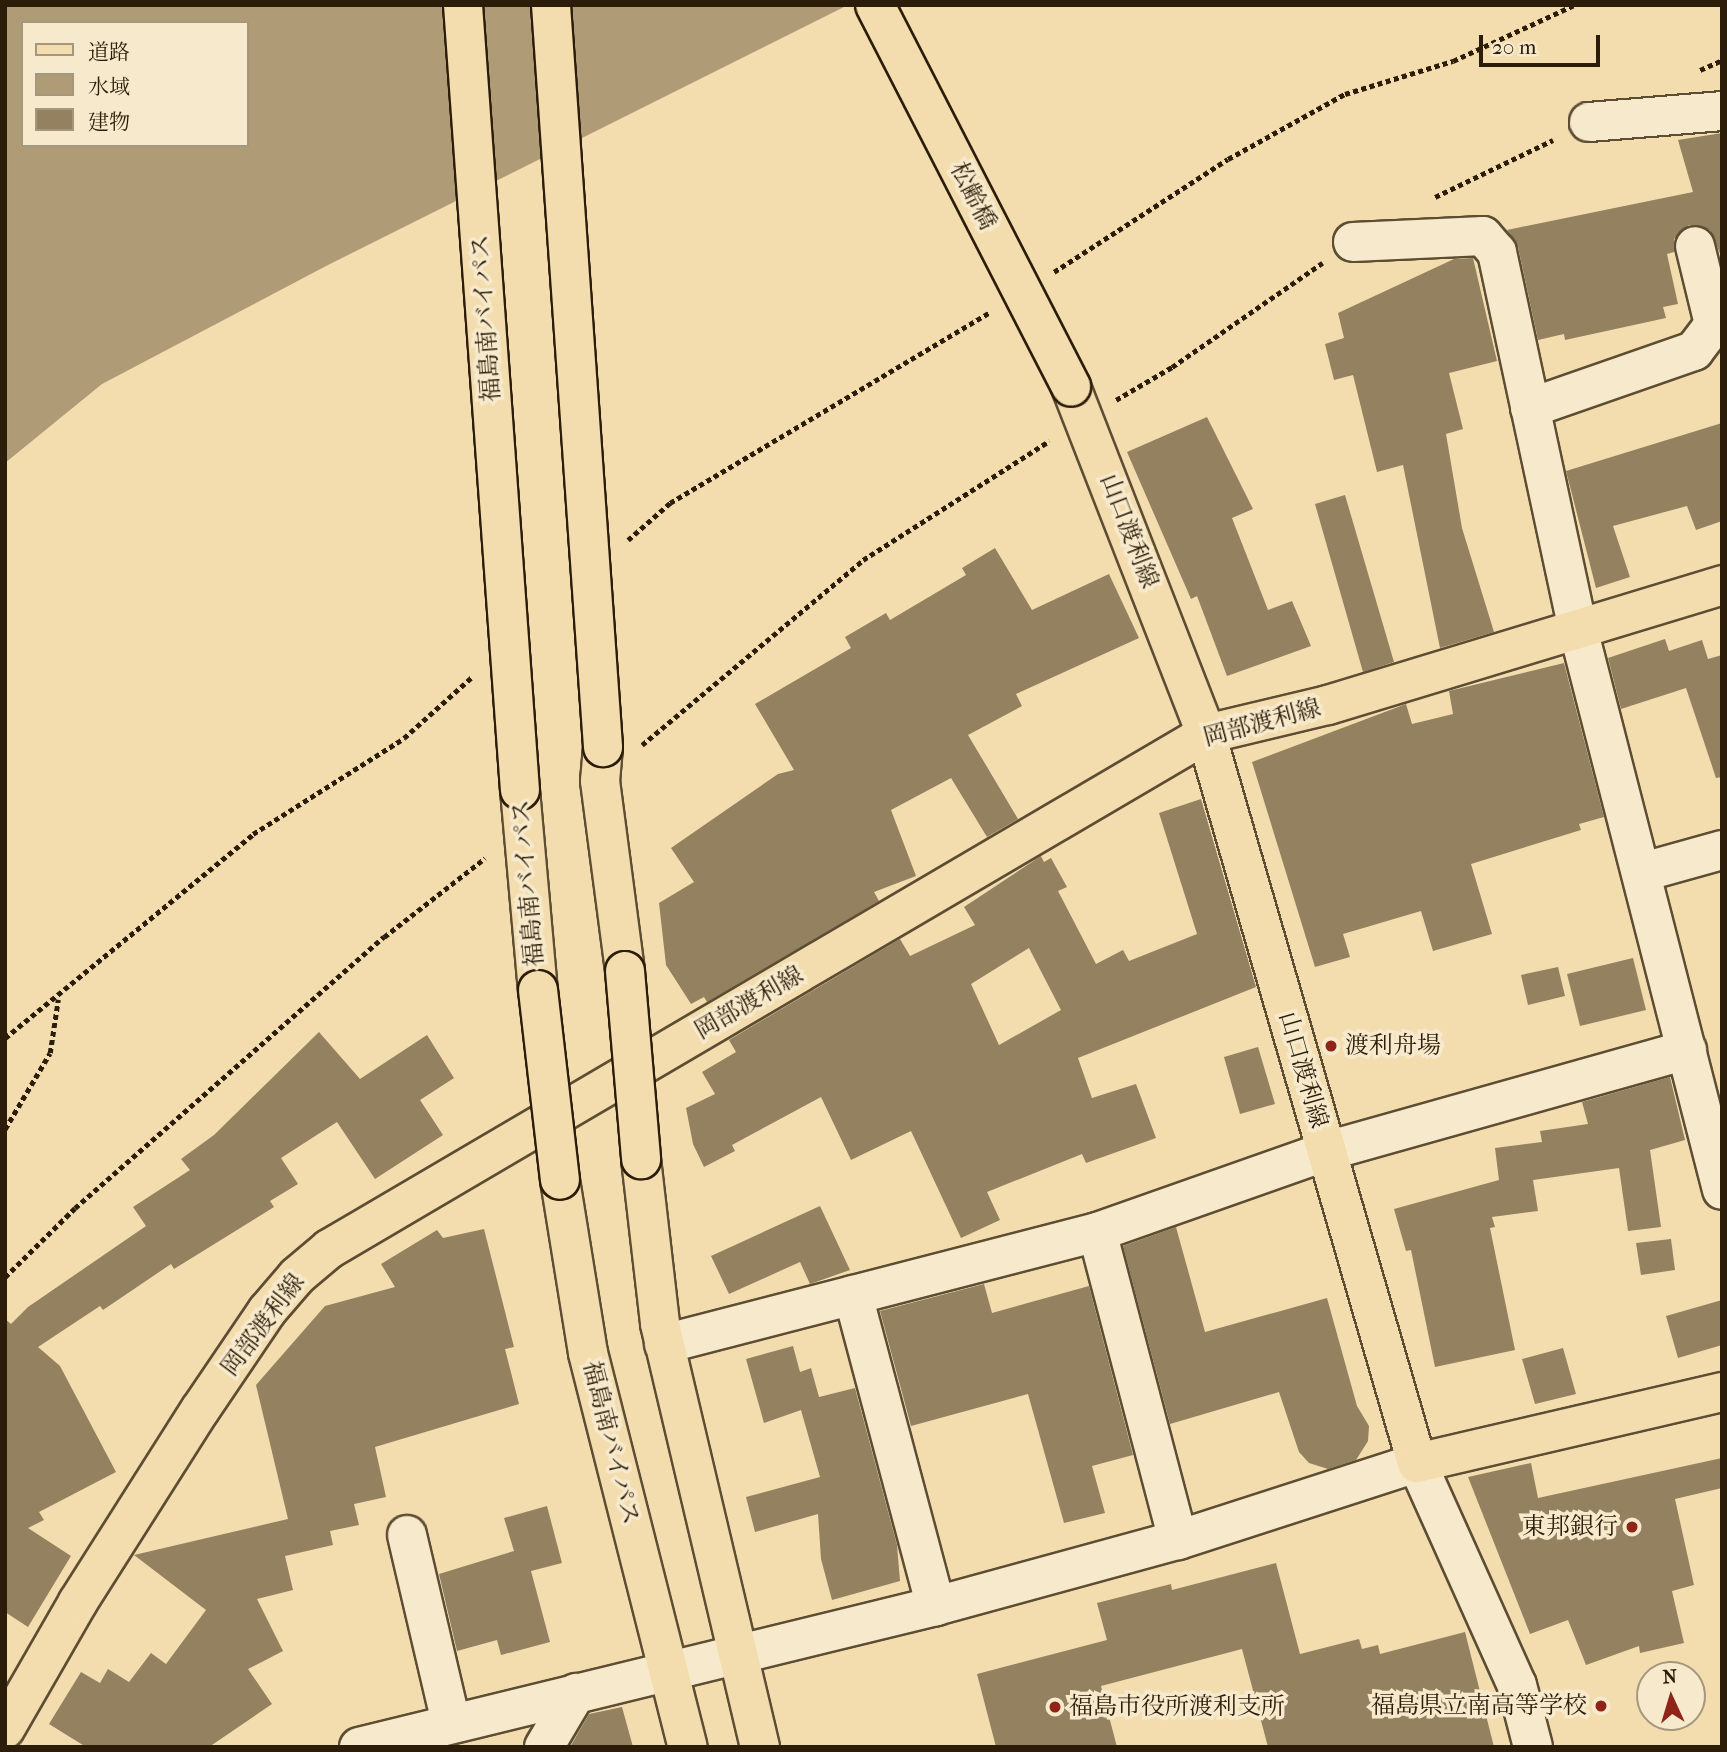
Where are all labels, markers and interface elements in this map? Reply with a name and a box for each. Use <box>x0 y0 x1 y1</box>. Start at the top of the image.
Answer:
legend <box>21 21 248 147</box>
scale bar <box>1482 21 1603 65</box>
text: 20 m <box>1492 35 1536 59</box>
text: 道路 <box>88 40 130 64</box>
text: 水域 <box>88 75 130 99</box>
text: 建物 <box>88 110 130 134</box>
street label: 松齢橋 <box>944 157 1002 235</box>
street label: 福島南バイパス <box>466 233 506 403</box>
street label: 山口渡利線 <box>1094 470 1164 592</box>
street label: 岡部渡利線 <box>1200 694 1324 752</box>
street label: 福島南バイパス <box>506 798 550 968</box>
street label: 岡部渡利線 <box>690 961 808 1045</box>
street label: 山口渡利線 <box>1273 1008 1333 1132</box>
place label: 渡利舟場 <box>1345 1032 1441 1060</box>
marker: 渡利舟場 <box>1323 1038 1339 1054</box>
street label: 岡部渡利線 <box>215 1268 311 1382</box>
street label: 福島南バイパス <box>577 1358 645 1528</box>
place label: 東邦銀行 <box>1522 1513 1618 1541</box>
marker: 東邦銀行 <box>1624 1519 1640 1535</box>
north arrow <box>1636 1661 1706 1731</box>
text: N <box>1662 1666 1678 1689</box>
place label: 福島県立南高等学校 <box>1371 1692 1587 1720</box>
place label: 福島市役所渡利支所 <box>1069 1693 1285 1721</box>
marker: 福島県立南高等学校 <box>1593 1698 1609 1714</box>
marker: 福島市役所渡利支所 <box>1047 1699 1063 1715</box>

